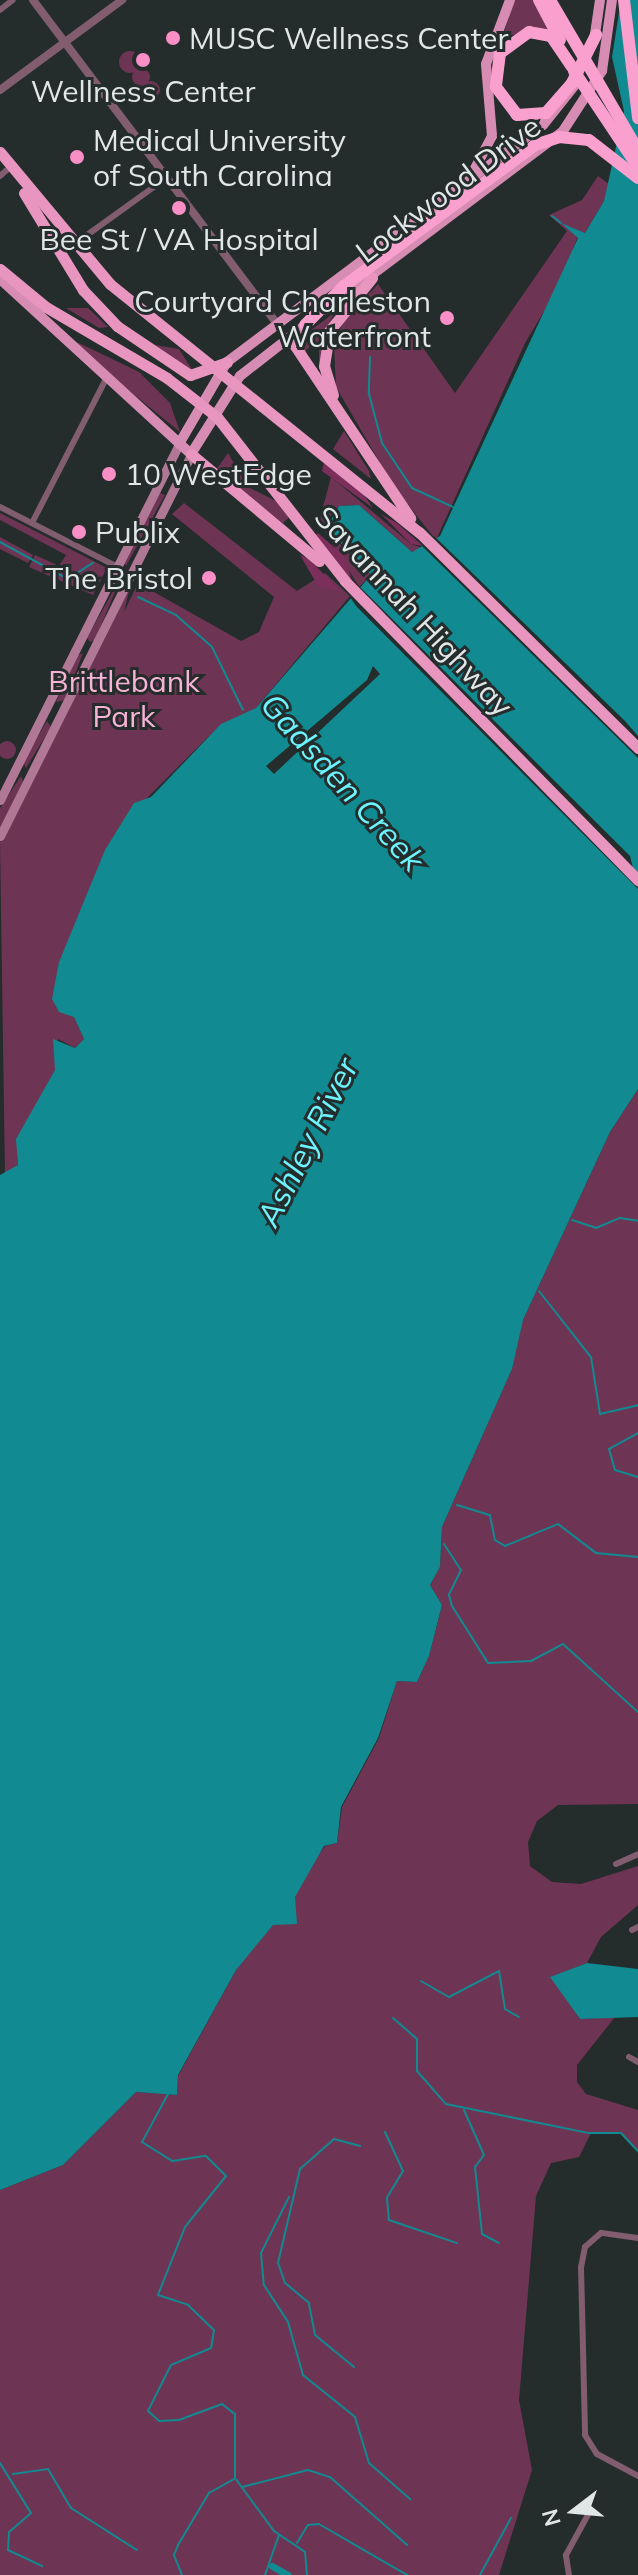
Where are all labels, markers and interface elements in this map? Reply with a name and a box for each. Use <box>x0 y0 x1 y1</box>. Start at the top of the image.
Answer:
place label: MUSC Wellness Center <box>189 20 508 56</box>
marker: MUSC Wellness Center <box>164 29 182 47</box>
marker: Wellness Center <box>134 51 152 69</box>
place label: Wellness Center <box>31 73 255 109</box>
street label: Lockwood Drive <box>349 108 547 270</box>
place label: Medical University of South Carolina <box>93 122 346 192</box>
marker: Medical University of South Carolina <box>68 148 86 166</box>
marker: Bee St / VA Hospital <box>170 199 188 217</box>
place label: Bee St / VA Hospital <box>39 221 319 257</box>
place label: Courtyard Charleston Waterfront <box>134 283 431 354</box>
marker: Courtyard Charleston Waterfront <box>438 309 456 327</box>
place label: 10 WestEdge <box>125 456 312 492</box>
marker: 10 WestEdge <box>100 465 118 483</box>
street label: Savannah Highway <box>307 499 521 723</box>
place label: Publix <box>95 514 180 550</box>
marker: Publix <box>70 523 88 541</box>
place label: The Bristol <box>45 560 193 596</box>
marker: The Bristol <box>200 569 218 587</box>
park label: Brittlebank Park <box>48 663 200 734</box>
water label: Gadsden Creek <box>253 685 433 879</box>
water label: Ashley River <box>248 1051 366 1233</box>
north arrow <box>534 2471 614 2551</box>
text: N <box>535 2506 567 2529</box>

